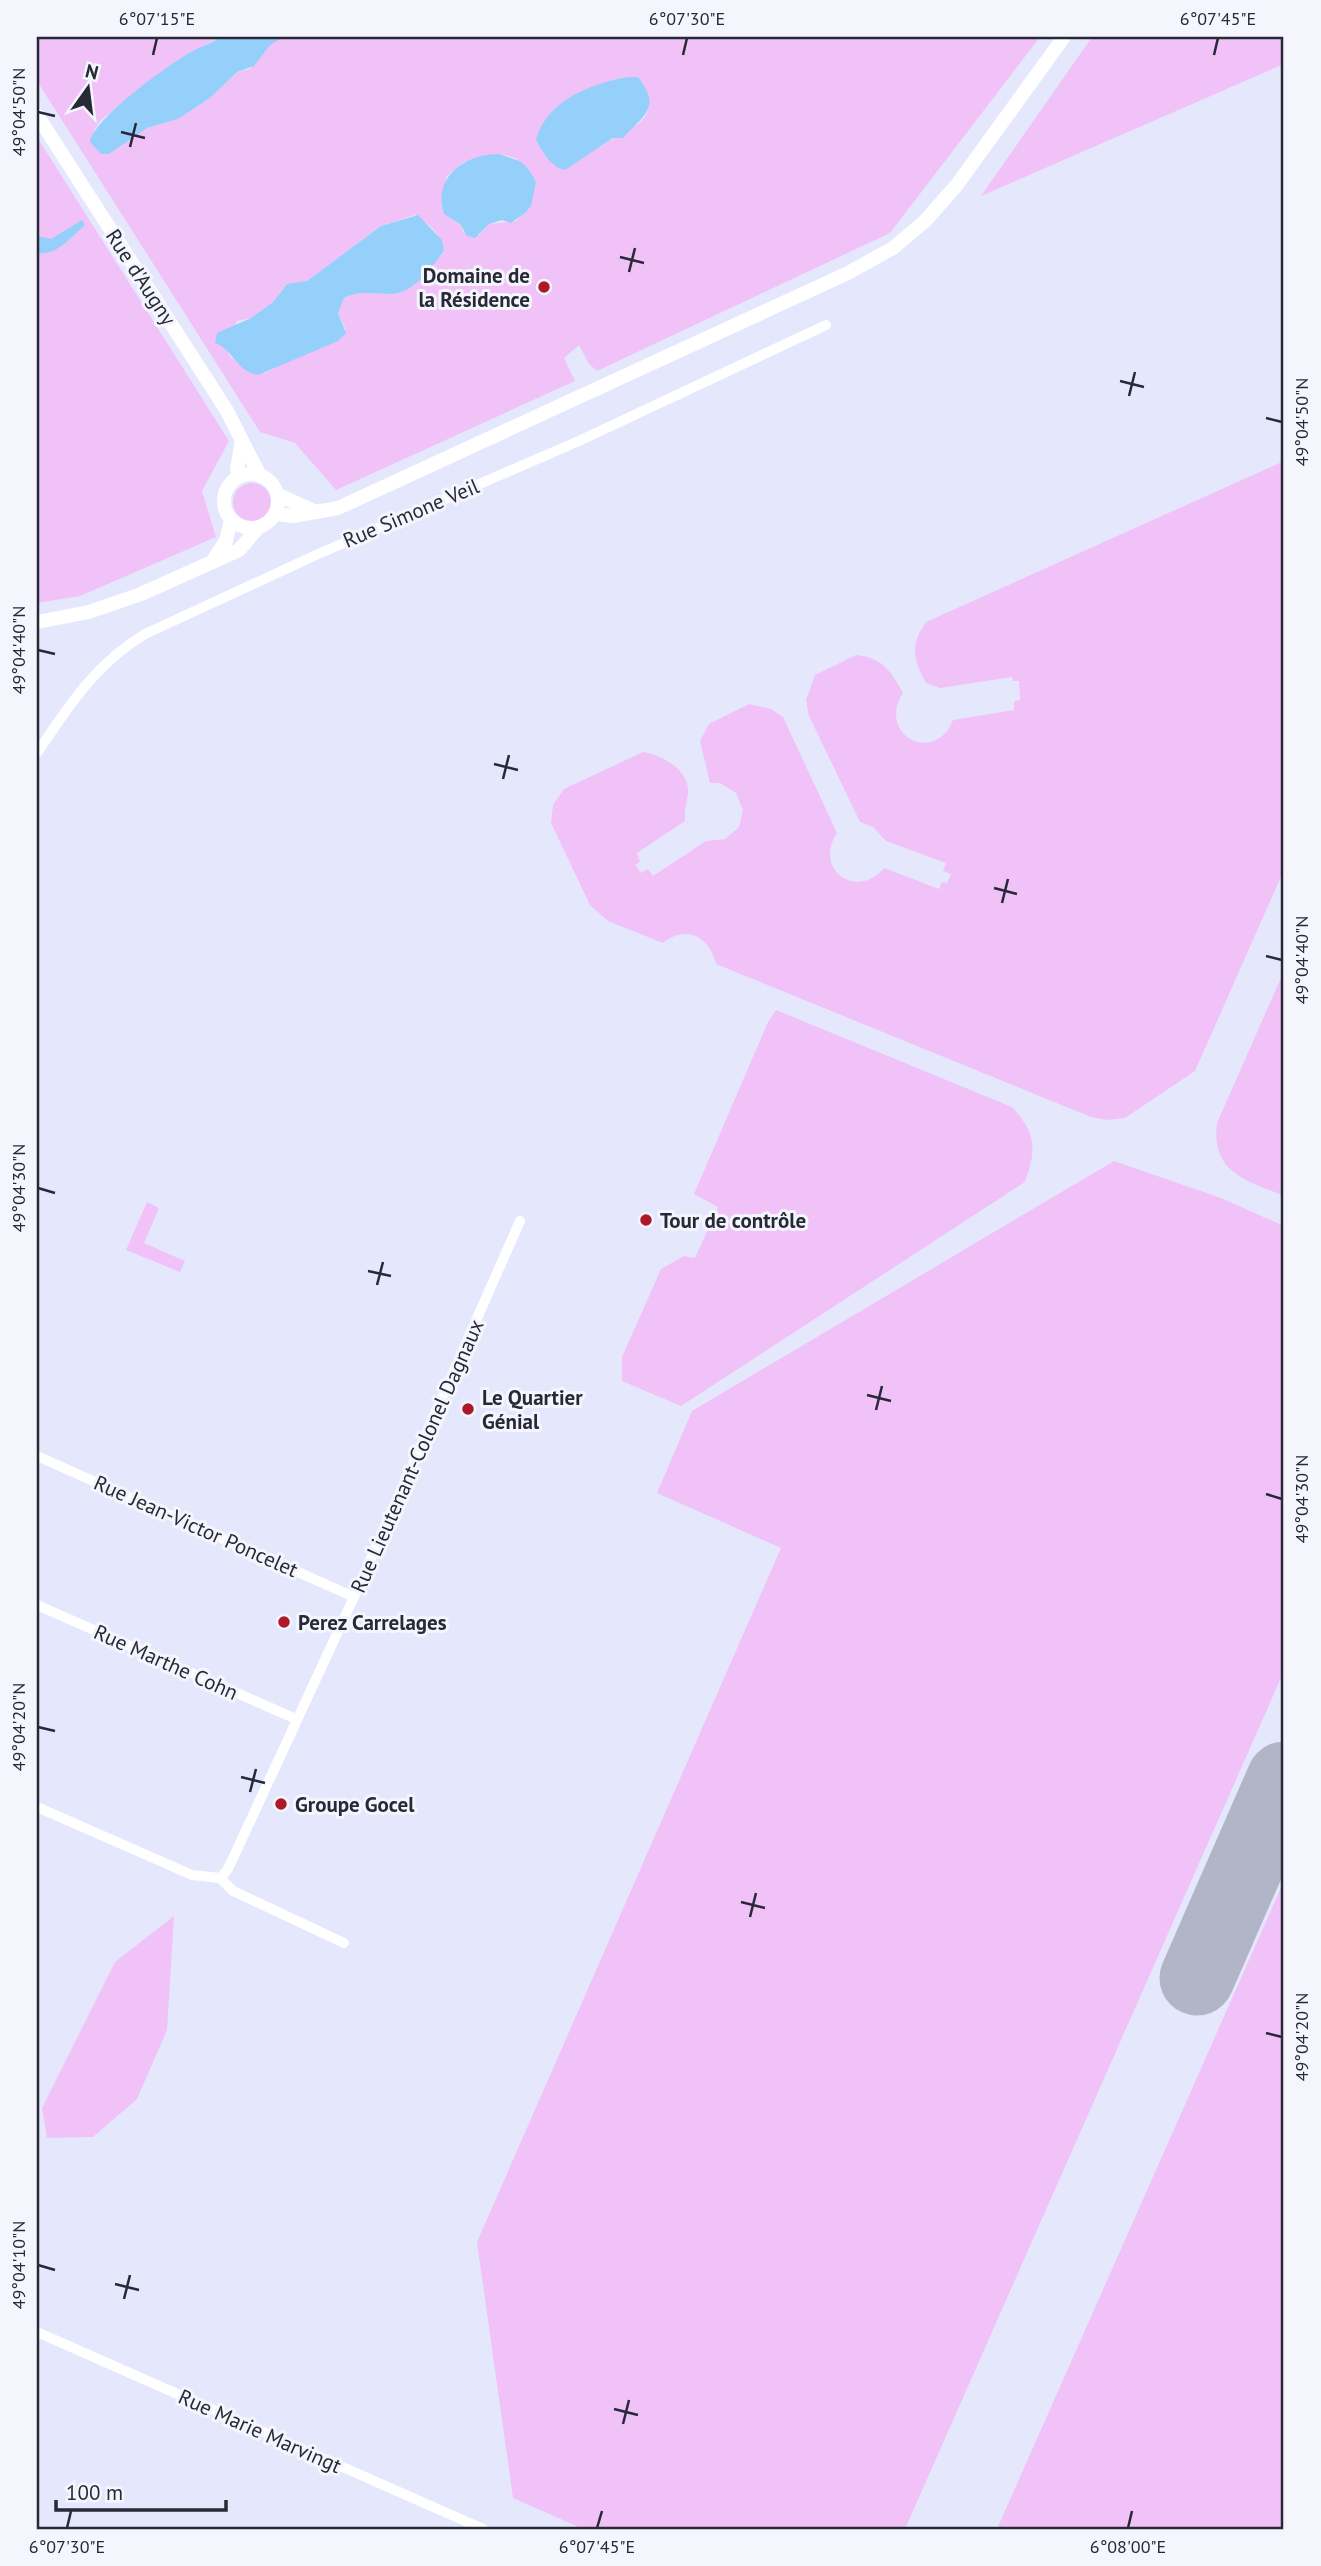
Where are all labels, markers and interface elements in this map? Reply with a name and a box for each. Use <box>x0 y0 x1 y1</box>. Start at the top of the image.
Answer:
text: 6°07'15"E <box>119 7 195 30</box>
text: 6°07'30"E <box>649 7 725 30</box>
text: 6°07'45"E <box>1180 7 1256 30</box>
north arrow <box>52 52 122 122</box>
text: N <box>83 58 101 85</box>
text: 49°04'50"N <box>7 68 30 156</box>
street label: Rue d'Augny <box>100 224 182 330</box>
place label: Domaine de la Résidence <box>418 262 530 313</box>
marker: Domaine de la Résidence <box>536 279 552 295</box>
text: 49°04'50"N <box>1290 378 1313 466</box>
street label: Rue Simone Veil <box>339 472 483 554</box>
text: 49°04'40"N <box>7 606 30 694</box>
text: 49°04'40"N <box>1290 916 1313 1004</box>
text: 49°04'30"N <box>7 1144 30 1232</box>
place label: Tour de contrôle <box>660 1207 806 1234</box>
marker: Tour de contrôle <box>638 1212 654 1228</box>
street label: Rue Lieutenant-Colonel Dagnaux <box>344 1315 490 1597</box>
place label: Le Quartier Génial <box>482 1384 583 1435</box>
marker: Le Quartier Génial <box>460 1401 476 1417</box>
text: 49°04'30"N <box>1290 1455 1313 1543</box>
street label: Rue Jean-Victor Poncelet <box>90 1469 302 1583</box>
place label: Perez Carrelages <box>298 1609 447 1636</box>
marker: Perez Carrelages <box>276 1614 292 1630</box>
street label: Rue Marthe Cohn <box>90 1618 242 1706</box>
text: 49°04'20"N <box>7 1683 30 1771</box>
place label: Groupe Gocel <box>295 1791 415 1818</box>
marker: Groupe Gocel <box>273 1796 289 1812</box>
text: 49°04'20"N <box>1290 1993 1313 2081</box>
text: 49°04'10"N <box>7 2221 30 2309</box>
street label: Rue Marie Marvingt <box>174 2383 346 2479</box>
scale bar <box>56 2468 226 2512</box>
text: 100 m <box>66 2479 123 2506</box>
text: 6°07'30"E <box>29 2535 105 2558</box>
text: 6°07'45"E <box>559 2535 635 2558</box>
text: 6°08'00"E <box>1090 2535 1166 2558</box>

